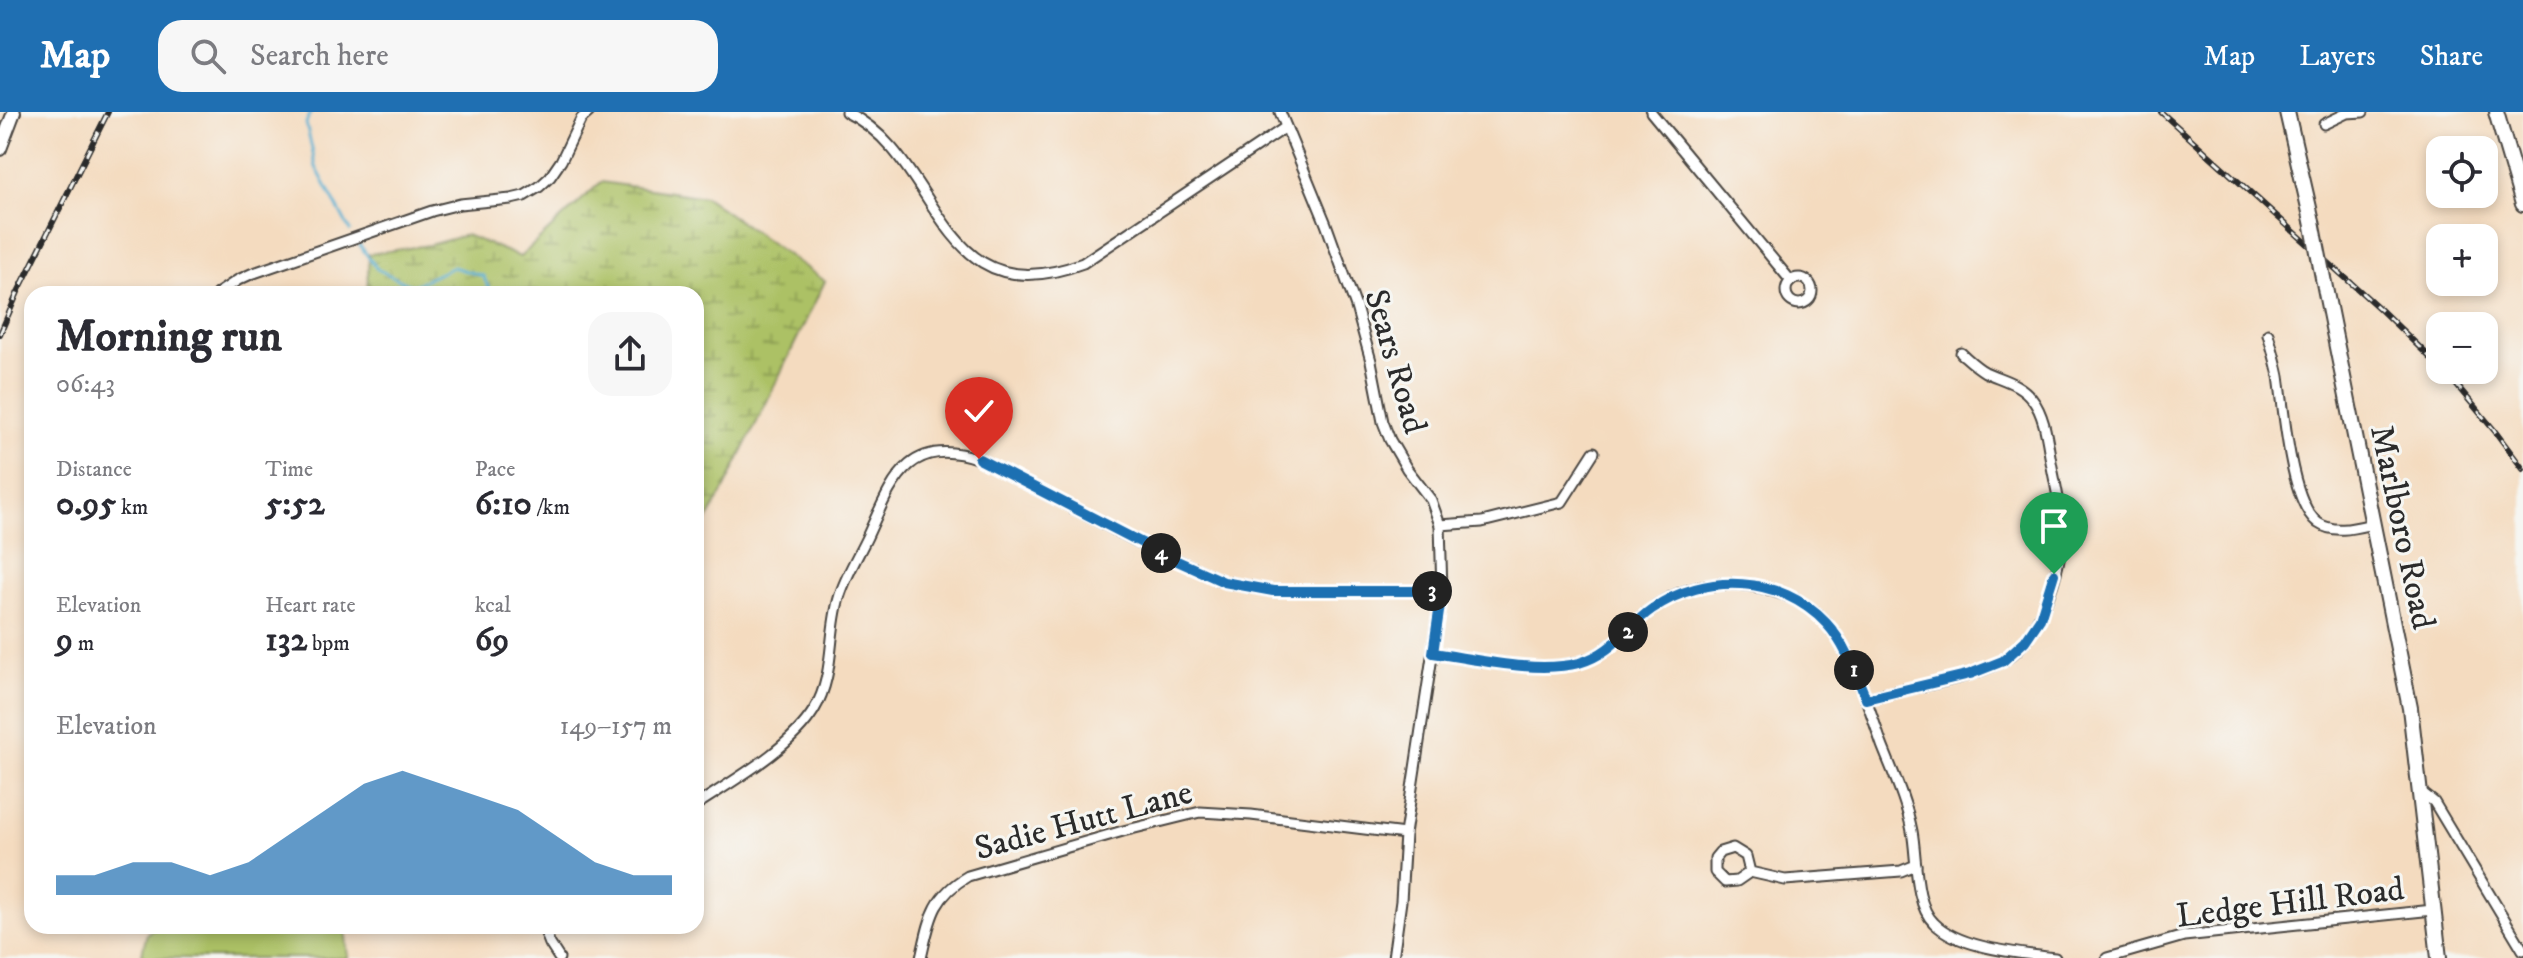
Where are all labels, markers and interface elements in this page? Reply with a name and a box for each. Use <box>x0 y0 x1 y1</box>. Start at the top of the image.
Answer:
search box <box>158 20 718 92</box>
text: Map <box>40 32 110 80</box>
icon: search <box>186 34 230 78</box>
text: Search here <box>250 38 389 75</box>
text: Map <box>2204 39 2255 74</box>
text: Layers <box>2299 39 2376 74</box>
text: Share <box>2420 39 2483 74</box>
map controls <box>2426 136 2498 384</box>
button: locate <box>2426 136 2498 208</box>
button: + <box>2426 224 2498 296</box>
street label: Sears Road <box>1354 285 1436 439</box>
text: Morning run <box>56 310 282 365</box>
button: share <box>588 312 672 396</box>
button: − <box>2426 312 2498 384</box>
text: 06:43 <box>56 368 115 401</box>
pin <box>945 377 1013 459</box>
icon: check <box>957 389 1001 433</box>
street label: Marlboro Road <box>2360 422 2444 633</box>
text: Distance <box>56 456 132 483</box>
text: Time <box>265 456 313 483</box>
text: Pace <box>475 456 515 483</box>
text: 0.95 <box>56 483 116 525</box>
text: 5:52 <box>265 483 325 525</box>
text: 6:10 <box>475 483 532 525</box>
pin <box>2020 492 2088 574</box>
text: km <box>116 494 148 521</box>
text: /km <box>532 494 570 521</box>
icon: arrive <box>2032 504 2076 548</box>
pin: 4 <box>1141 533 1181 573</box>
text: 4 <box>1155 539 1167 566</box>
pin: 3 <box>1412 571 1452 611</box>
text: 3 <box>1428 577 1436 604</box>
text: Elevation <box>56 592 141 619</box>
text: Heart rate <box>265 592 356 619</box>
text: kcal <box>475 592 511 619</box>
pin: 2 <box>1608 612 1648 652</box>
text: 2 <box>1623 618 1633 645</box>
text: 9 <box>56 619 73 661</box>
text: 132 <box>265 619 307 661</box>
text: 69 <box>475 619 509 661</box>
text: m <box>73 630 94 657</box>
text: bpm <box>307 630 350 657</box>
pin: 1 <box>1834 650 1874 690</box>
text: 1 <box>1850 656 1858 683</box>
text: Elevation <box>56 710 157 743</box>
text: 149–157 m <box>560 710 672 743</box>
street label: Sadie Hutt Lane <box>970 772 1197 870</box>
street label: Ledge Hill Road <box>2174 868 2406 938</box>

